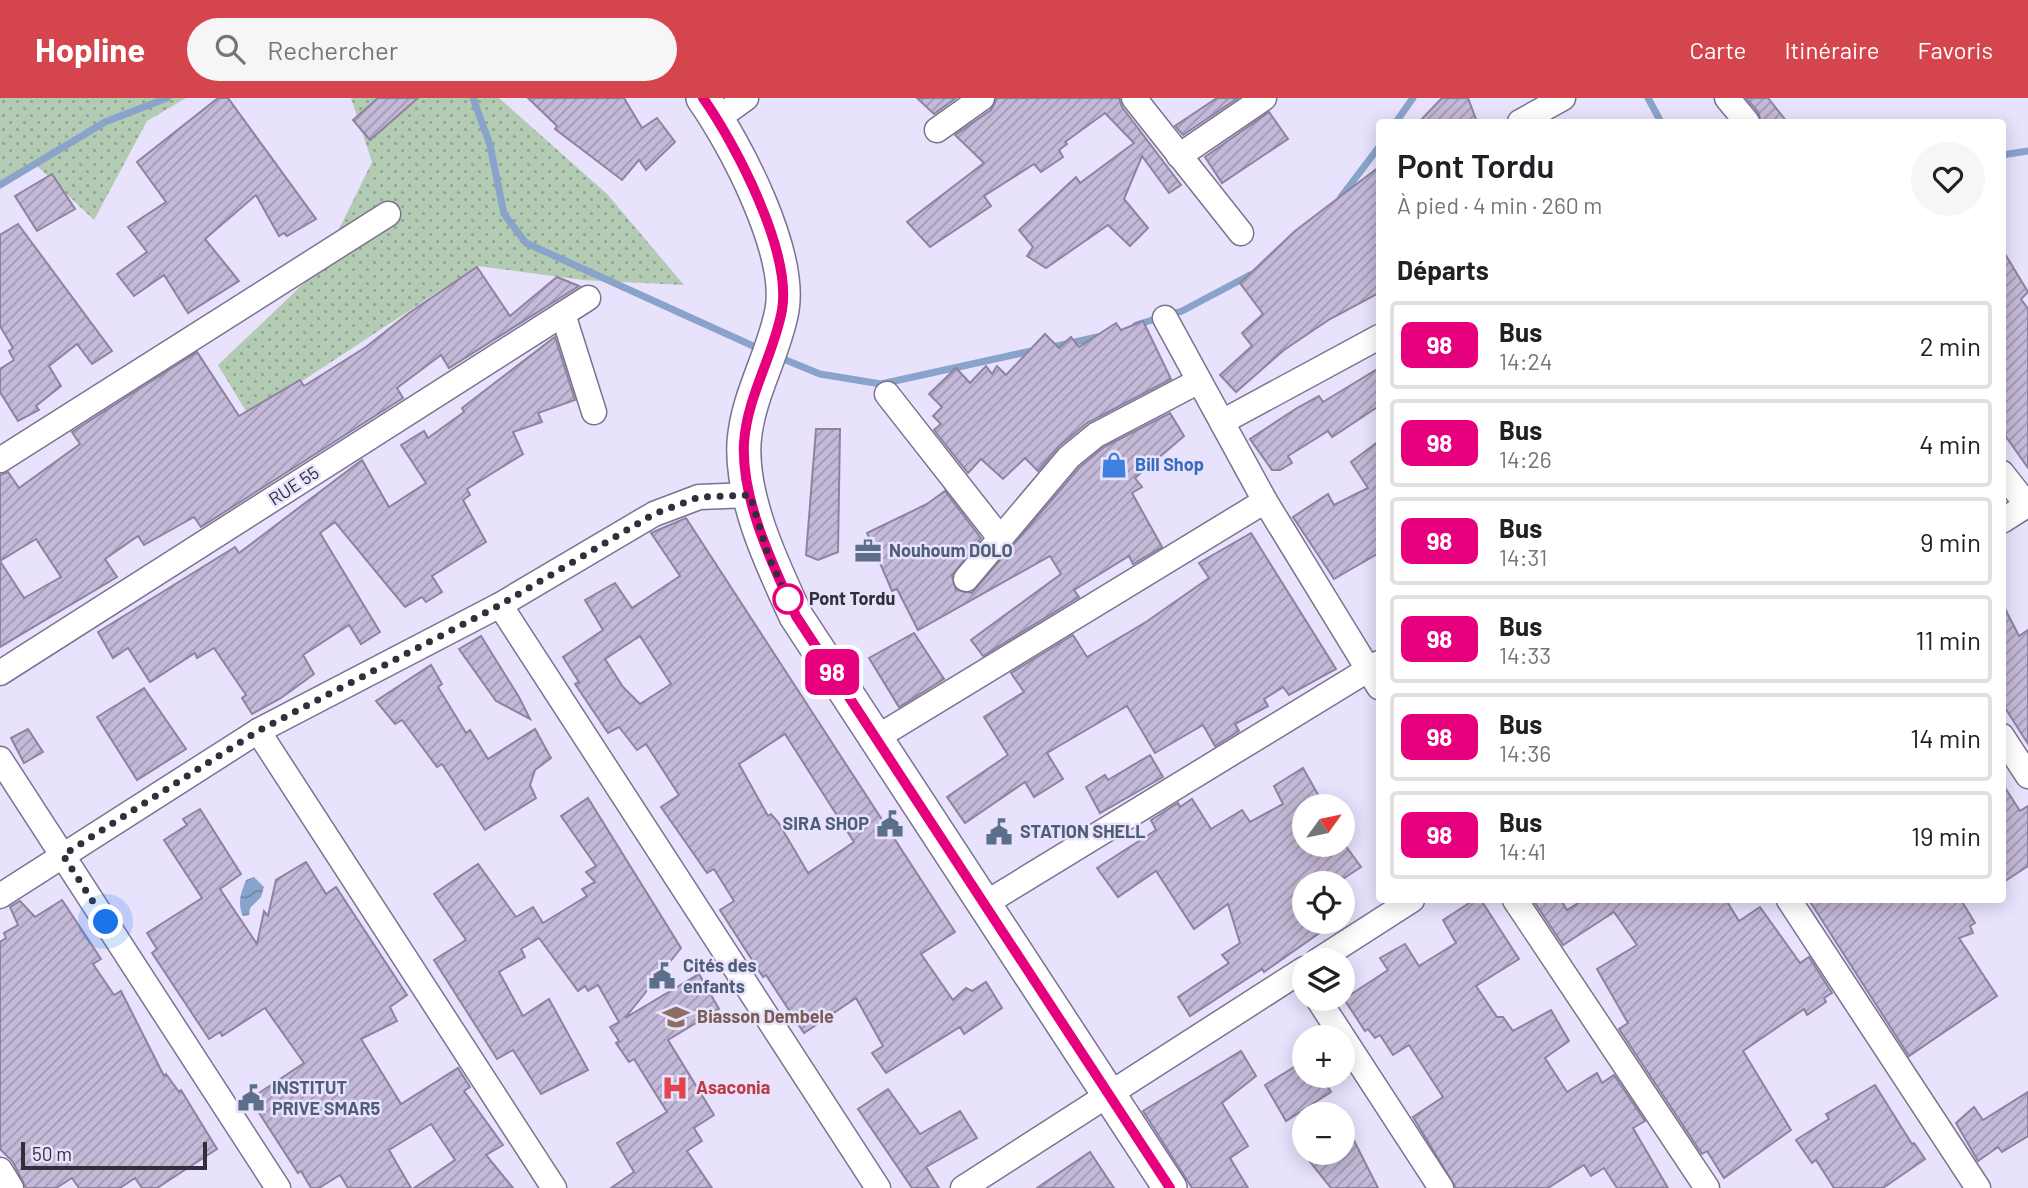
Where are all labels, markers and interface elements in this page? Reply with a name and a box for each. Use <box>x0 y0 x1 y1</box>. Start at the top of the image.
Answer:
search box <box>187 18 677 81</box>
text: Hopline <box>35 29 145 69</box>
icon: search <box>211 30 249 68</box>
text: Rechercher <box>267 34 398 65</box>
text: Carte <box>1690 35 1746 64</box>
text: Itinéraire <box>1784 35 1880 64</box>
text: Favoris <box>1918 35 1993 64</box>
button: heart <box>1911 142 1985 216</box>
text: Pont Tordu <box>1397 145 1554 185</box>
text: À pied · 4 min · 260 m <box>1397 191 1602 219</box>
text: Départs <box>1397 254 1489 285</box>
text: Bus <box>1499 316 1542 347</box>
text: 98 <box>1427 330 1452 359</box>
text: 2 min <box>1920 330 1981 361</box>
text: 14:24 <box>1499 347 1553 375</box>
text: Bus <box>1499 414 1542 445</box>
text: 98 <box>1427 428 1452 457</box>
text: 4 min <box>1919 428 1981 459</box>
text: 14:26 <box>1499 445 1552 473</box>
shop icon: Bill Shop <box>1099 450 1129 480</box>
place label: Bill Shop <box>1135 453 1204 475</box>
street label: RUE 55 <box>264 461 323 510</box>
text: Bus <box>1499 512 1542 543</box>
text: 98 <box>1427 526 1452 555</box>
text: 9 min <box>1920 526 1981 557</box>
office icon: Nouhoum DOLO <box>853 536 883 566</box>
place label: Nouhoum DOLO <box>889 539 1013 561</box>
text: 14:31 <box>1499 543 1547 571</box>
marker: Pont Tordu <box>773 584 803 614</box>
place label: Pont Tordu <box>809 587 895 609</box>
text: Bus <box>1499 610 1542 641</box>
text: 98 <box>1427 624 1452 653</box>
text: 11 min <box>1915 624 1981 655</box>
text: 14:33 <box>1499 641 1551 669</box>
line badge: 98 <box>800 649 864 695</box>
text: 98 <box>819 657 845 686</box>
text: Bus <box>1499 708 1542 739</box>
text: 98 <box>1427 722 1452 751</box>
text: 14 min <box>1910 722 1981 753</box>
text: 14:36 <box>1499 739 1551 767</box>
north arrow <box>1292 794 1354 858</box>
map controls <box>1292 794 1355 1165</box>
text: Bus <box>1499 806 1542 837</box>
public building icon: SIRA SHOP <box>875 809 905 839</box>
place label: SIRA SHOP <box>783 812 869 834</box>
public building icon: STATION SHELL <box>984 817 1014 847</box>
place label: STATION SHELL <box>1020 820 1146 842</box>
text: 98 <box>1427 820 1452 849</box>
text: 19 min <box>1911 820 1981 851</box>
text: 14:41 <box>1499 837 1546 865</box>
button: locate <box>1292 871 1355 934</box>
your location <box>88 904 123 939</box>
button: layers <box>1292 948 1355 1011</box>
place label: Cités des enfants <box>683 954 756 997</box>
public building icon: Cités des enfants <box>647 961 677 991</box>
school or university icon: Biasson Dembele <box>661 1002 691 1032</box>
place label: Biasson Dembele <box>697 1005 834 1027</box>
button: + <box>1292 1025 1355 1088</box>
hospital icon: Asaconia <box>660 1073 690 1103</box>
place label: INSTITUT PRIVE SMAR5 <box>272 1076 380 1119</box>
place label: Asaconia <box>696 1076 770 1098</box>
public building icon: INSTITUT PRIVE SMAR5 <box>236 1083 266 1113</box>
button: − <box>1292 1102 1355 1165</box>
scale bar <box>21 1139 206 1171</box>
text: 50 m <box>32 1142 72 1165</box>

